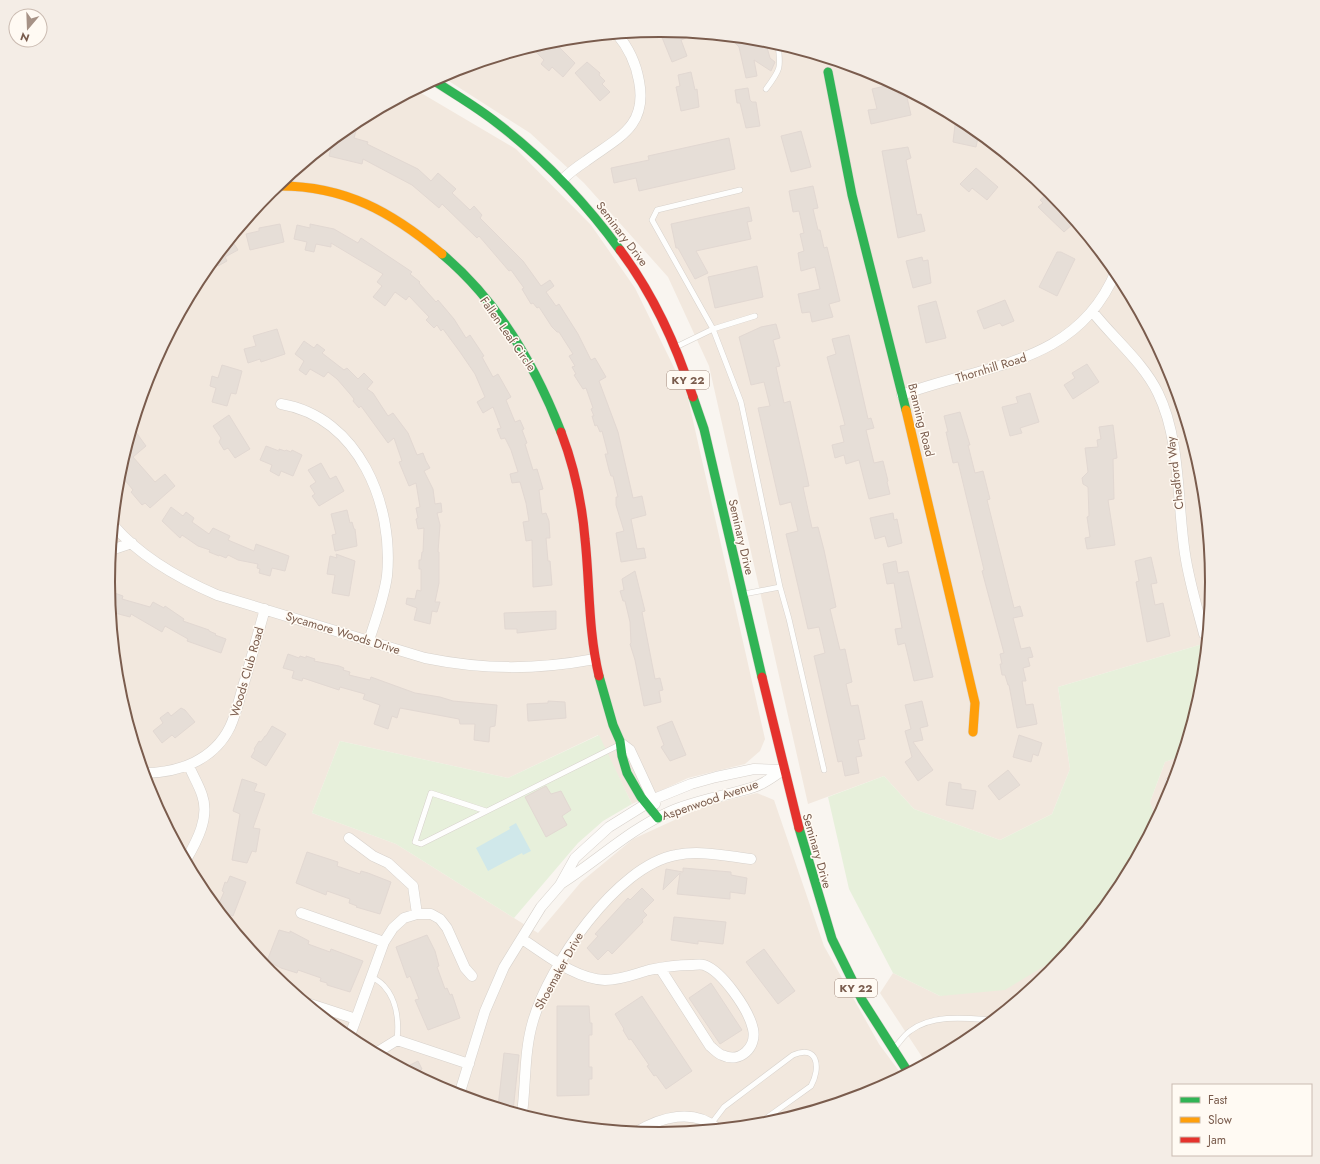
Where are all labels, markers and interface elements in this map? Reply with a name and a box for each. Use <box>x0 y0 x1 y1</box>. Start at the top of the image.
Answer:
north arrow <box>8 8 48 48</box>
text: N <box>18 28 31 46</box>
street label: Seminary Drive <box>592 198 652 270</box>
street label: Fallen Leaf Circle <box>476 293 540 375</box>
street label: Thornhill Road <box>953 349 1029 387</box>
road number: KY 22 <box>667 371 709 389</box>
street label: Branning Road <box>903 381 939 459</box>
street label: Chadford Way <box>1162 435 1188 511</box>
street label: Seminary Drive <box>724 497 758 577</box>
street label: Sycamore Woods Drive <box>284 607 402 659</box>
street label: Woods Club Road <box>226 625 268 719</box>
street label: Aspenwood Avenue <box>659 775 761 825</box>
street label: Seminary Drive <box>798 811 836 891</box>
street label: Shoemaker Drive <box>530 929 588 1013</box>
road number: KY 22 <box>835 979 877 997</box>
legend <box>1172 1084 1312 1156</box>
text: Fast <box>1208 1091 1227 1109</box>
text: Slow <box>1208 1111 1233 1129</box>
text: Jam <box>1206 1131 1226 1149</box>

